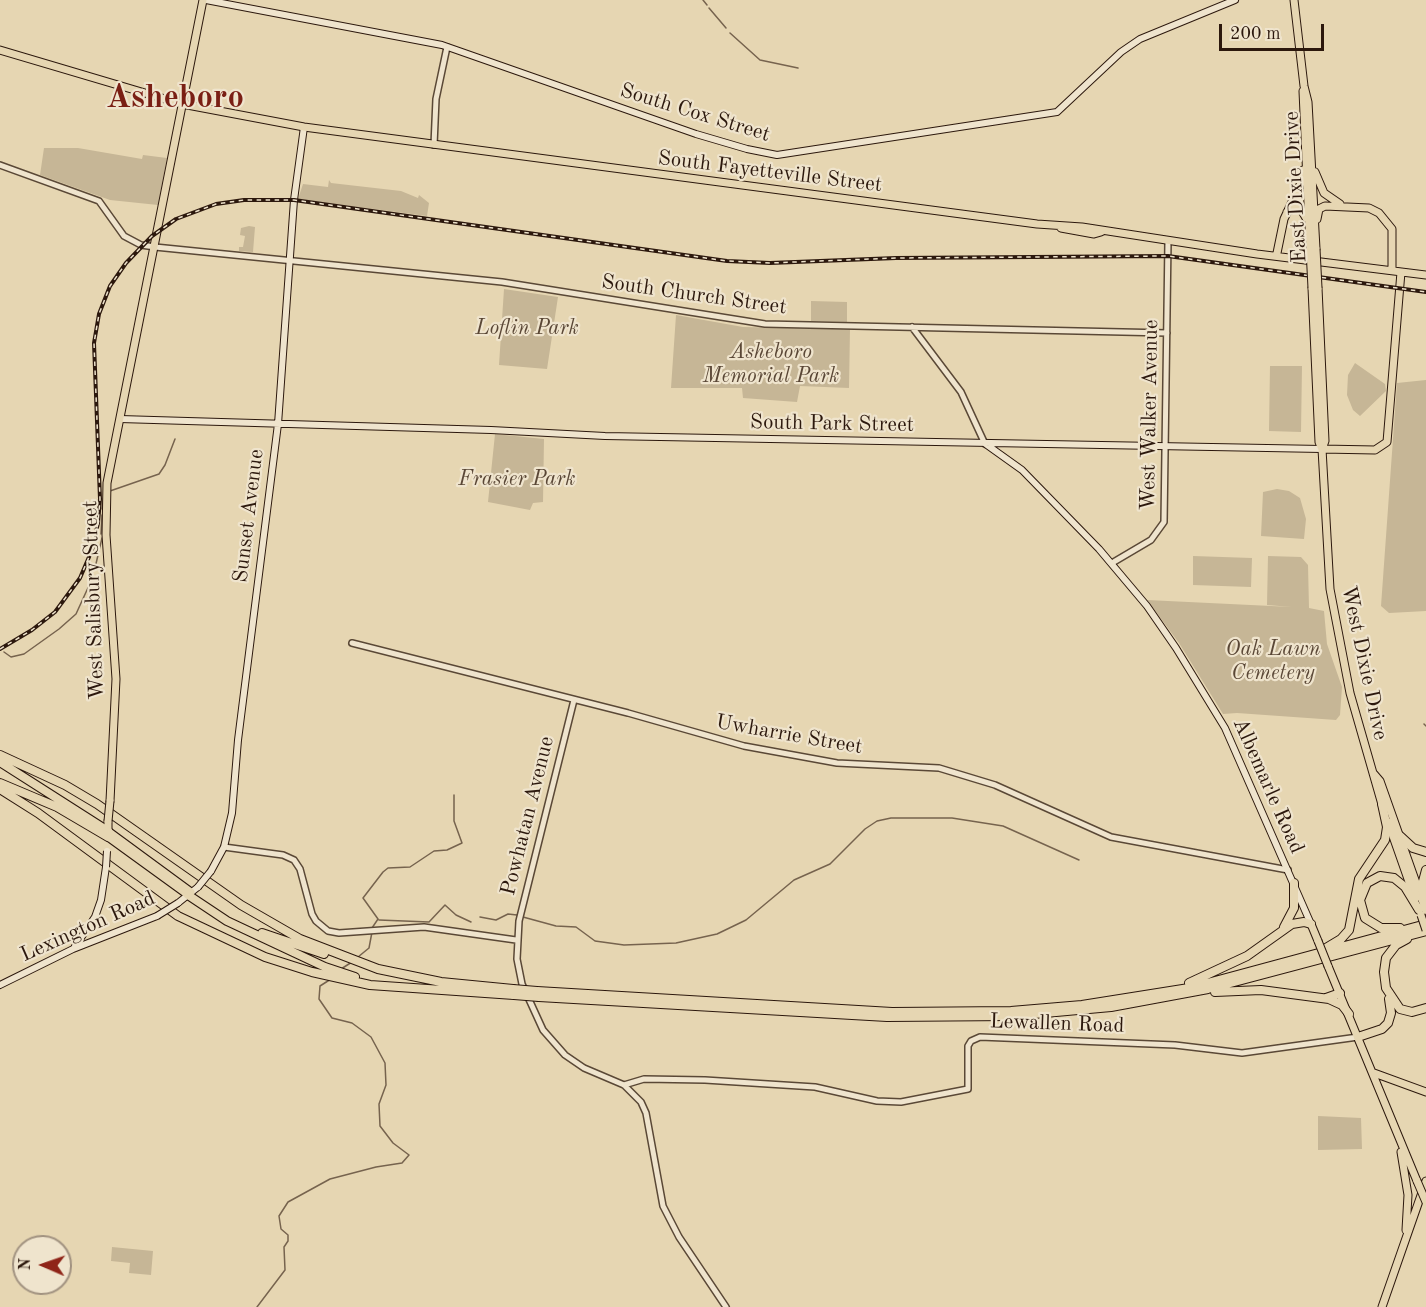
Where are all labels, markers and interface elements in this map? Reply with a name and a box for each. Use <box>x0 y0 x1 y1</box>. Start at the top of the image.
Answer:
scale bar <box>1222 12 1327 50</box>
text: 200 m <box>1230 25 1281 43</box>
district label: Asheboro <box>106 78 244 118</box>
street label: South Cox Street <box>617 78 773 148</box>
street label: East Dixie Drive <box>1279 111 1313 263</box>
street label: South Fayetteville Street <box>656 146 884 198</box>
street label: South Church Street <box>600 270 788 320</box>
park label: Loflin Park <box>475 315 579 341</box>
street label: West Walker Avenue <box>1136 319 1164 511</box>
park label: Asheboro Memorial Park <box>703 339 839 389</box>
street label: South Park Street <box>750 410 914 438</box>
street label: Sunset Avenue <box>228 448 270 584</box>
park label: Frasier Park <box>458 466 576 492</box>
street label: West Salisbury Street <box>78 500 110 700</box>
street label: West Dixie Drive <box>1335 584 1393 742</box>
park label: Oak Lawn Cemetery <box>1226 636 1320 686</box>
street label: Uwharrie Street <box>714 710 864 760</box>
street label: Albemarle Road <box>1227 714 1309 858</box>
street label: Powhatan Avenue <box>496 734 560 898</box>
street label: Lexington Road <box>17 886 159 968</box>
street label: Lewallen Road <box>989 1009 1125 1039</box>
north arrow <box>12 1235 72 1295</box>
text: N <box>18 1258 34 1271</box>

